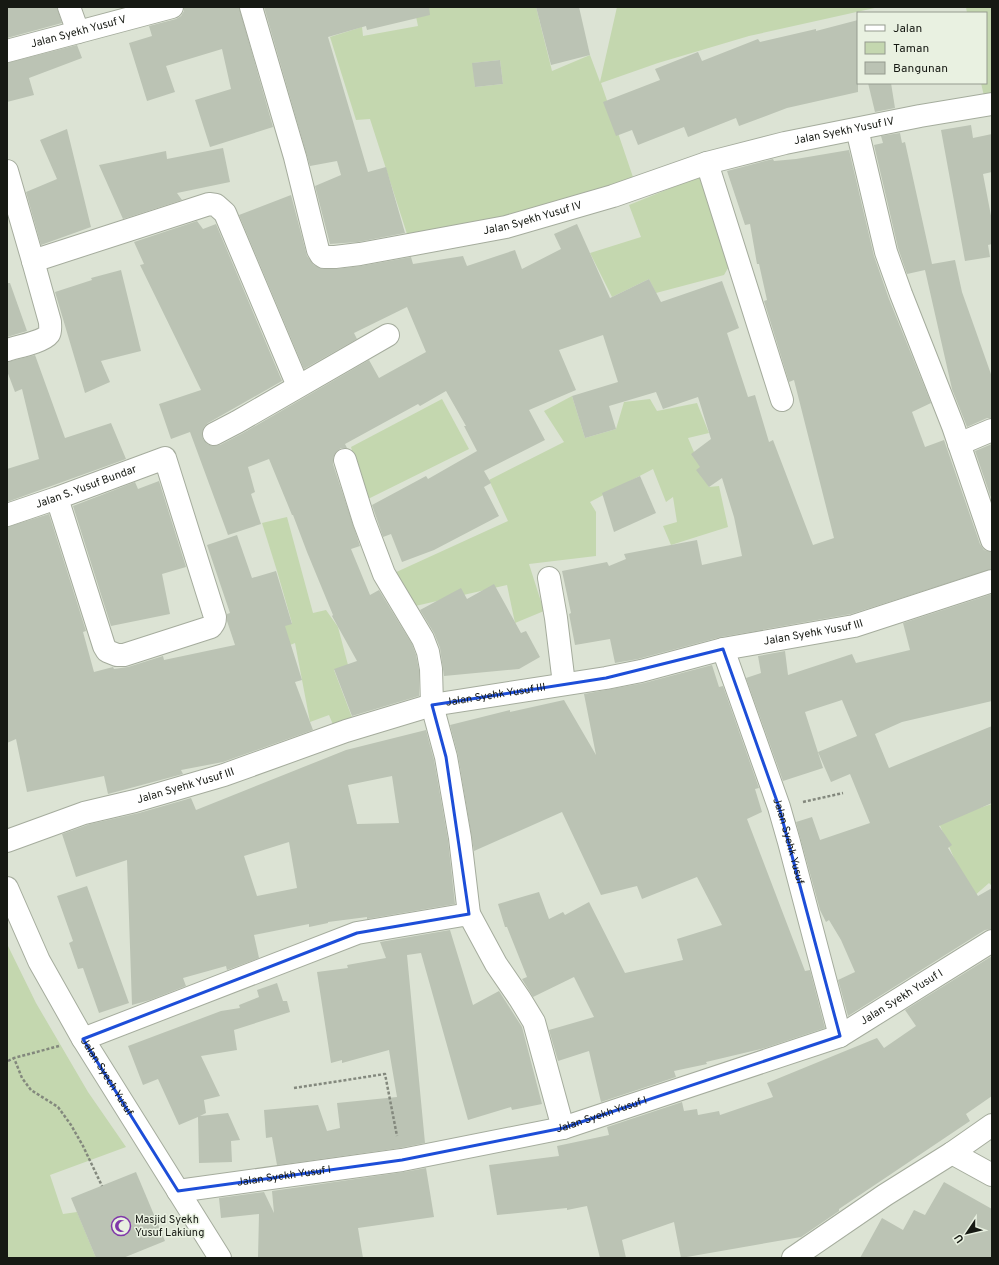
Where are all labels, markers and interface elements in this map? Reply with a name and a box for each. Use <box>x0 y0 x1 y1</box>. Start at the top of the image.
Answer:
street label: Jalan Syekh Yusuf V <box>29 12 128 51</box>
legend <box>857 12 987 84</box>
text: Jalan <box>893 21 922 37</box>
text: Taman <box>893 41 929 57</box>
text: Bangunan <box>893 61 948 77</box>
street label: Jalan Syekh Yusuf IV <box>793 114 895 148</box>
street label: Jalan Syekh Yusuf IV <box>482 198 584 238</box>
street label: Jalan S. Yusuf Bundar <box>34 462 139 512</box>
street label: Jalan Syehk Yusuf III <box>762 616 865 649</box>
street label: Jalan Syehk Yusuf III <box>445 680 547 710</box>
street label: Jalan Syehk Yusuf III <box>135 765 236 807</box>
street label: Jalan Syehk Yusuf <box>769 796 807 886</box>
street label: Jalan Syekh Yusuf I <box>858 966 946 1028</box>
street label: Jalan Syech Yusuf <box>77 1035 136 1119</box>
street label: Jalan Syekh Yusuf I <box>555 1094 649 1136</box>
street label: Jalan Syekh Yusuf I <box>236 1163 332 1190</box>
place label: Masjid Syekh Yusuf Lakiung <box>135 1213 204 1240</box>
north arrow <box>947 1213 987 1253</box>
mosque icon: Masjid Syekh Yusuf Lakiung <box>110 1215 132 1237</box>
text: U <box>952 1231 968 1245</box>

